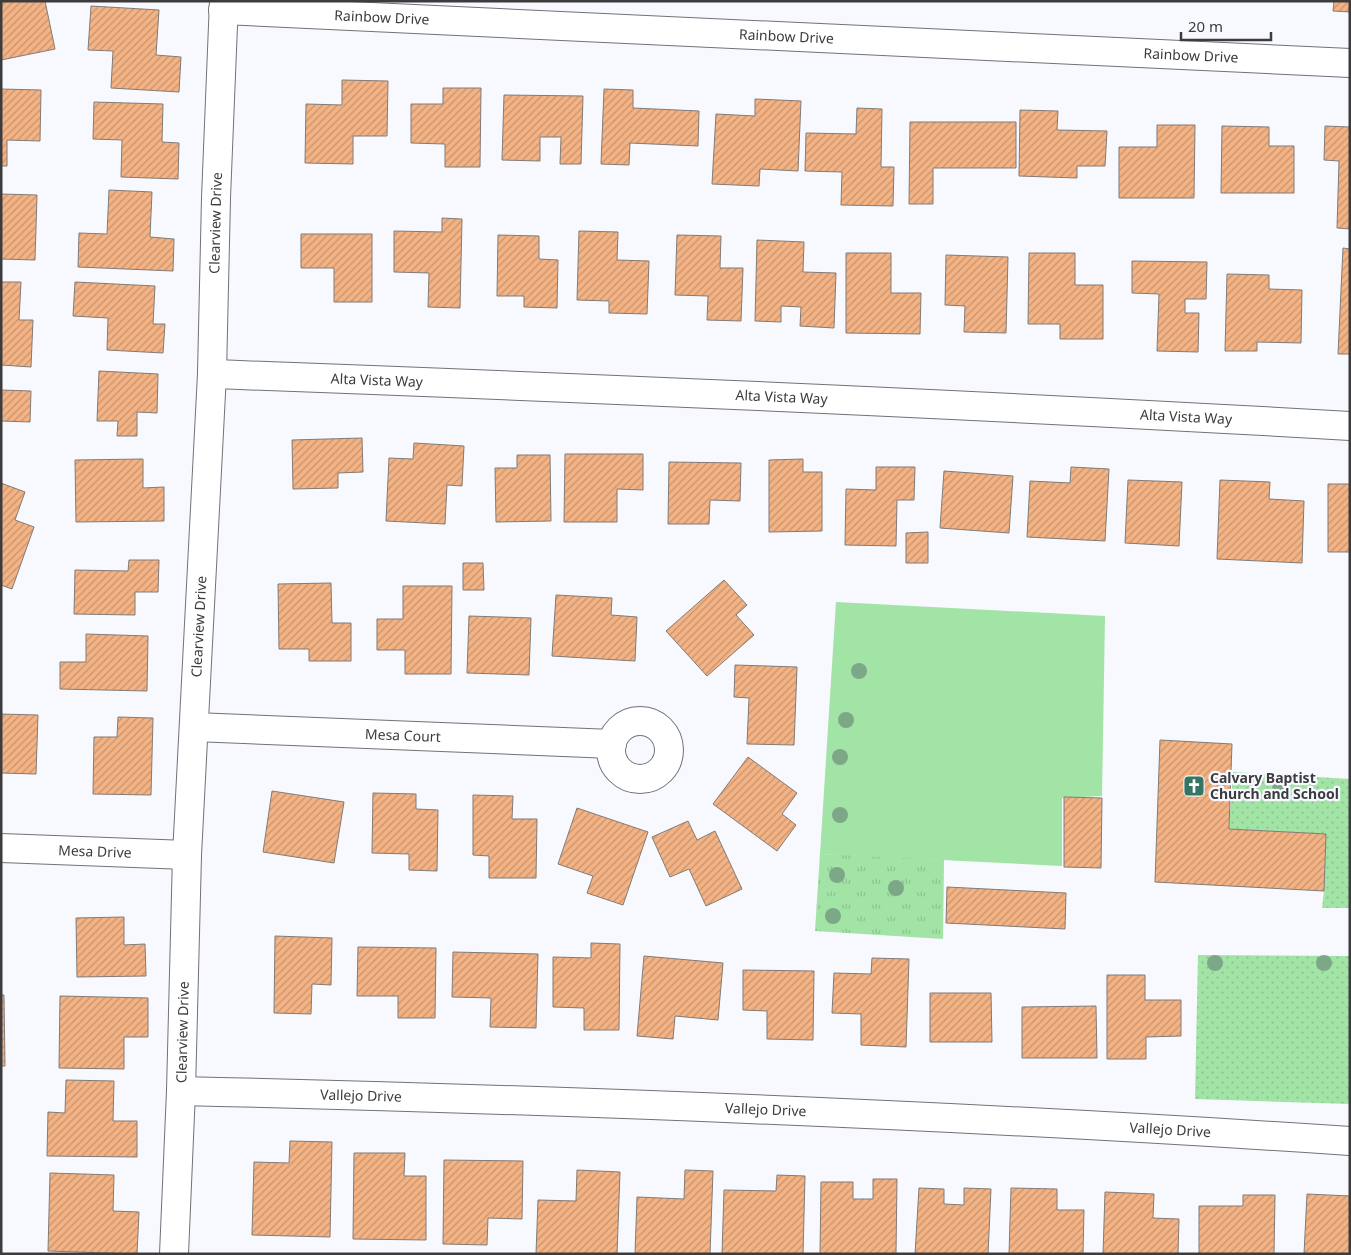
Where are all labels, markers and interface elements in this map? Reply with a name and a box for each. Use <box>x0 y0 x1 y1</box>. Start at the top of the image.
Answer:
street label: Rainbow Drive <box>334 5 430 29</box>
scale bar <box>1181 10 1271 42</box>
text: 20 m <box>1188 16 1223 36</box>
street label: Rainbow Drive <box>738 24 834 48</box>
street label: Rainbow Drive <box>1143 43 1239 67</box>
street label: Clearview Drive <box>204 172 226 274</box>
street label: Alta Vista Way <box>330 368 424 391</box>
street label: Alta Vista Way <box>735 385 829 408</box>
street label: Alta Vista Way <box>1140 404 1234 428</box>
street label: Clearview Drive <box>186 575 211 678</box>
street label: Mesa Court <box>365 724 441 746</box>
place label: Calvary Baptist Church and School <box>1210 768 1339 803</box>
church icon: Calvary Baptist Church and School <box>1182 774 1206 798</box>
street label: Mesa Drive <box>58 840 132 862</box>
street label: Clearview Drive <box>171 981 193 1083</box>
street label: Vallejo Drive <box>320 1084 402 1106</box>
street label: Vallejo Drive <box>725 1098 807 1120</box>
street label: Vallejo Drive <box>1129 1117 1212 1141</box>

